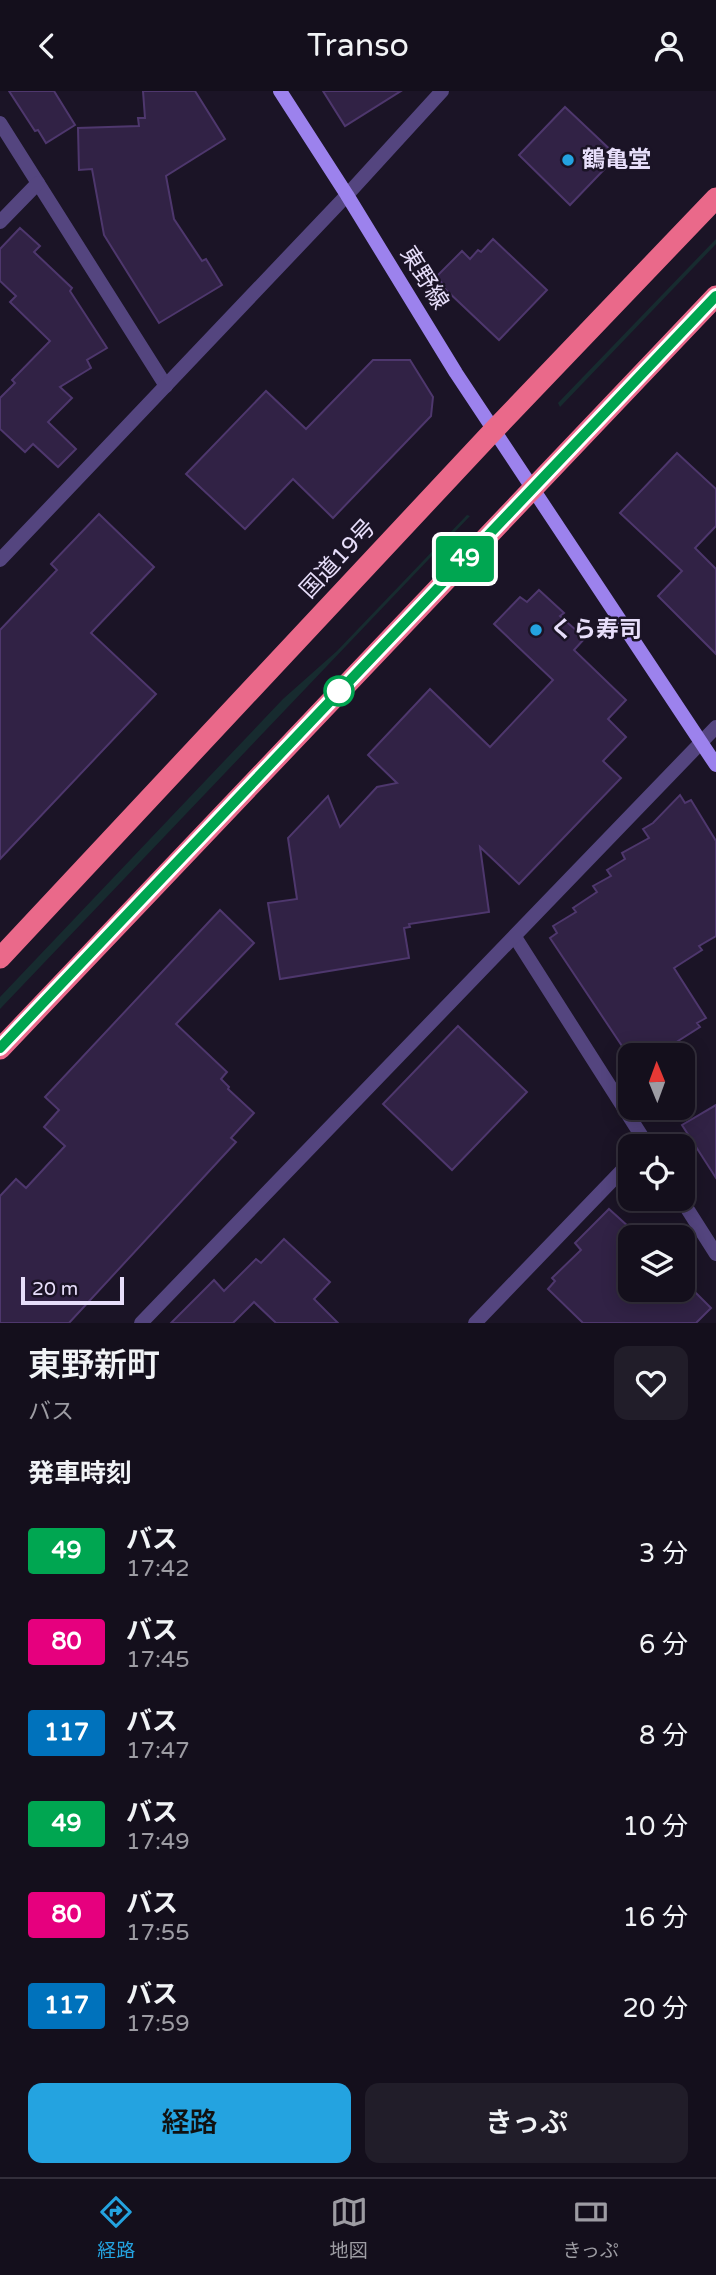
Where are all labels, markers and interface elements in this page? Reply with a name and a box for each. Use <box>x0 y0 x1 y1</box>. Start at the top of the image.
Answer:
icon: back <box>28 27 66 65</box>
text: Transo <box>307 27 409 65</box>
icon: person <box>650 27 688 65</box>
place label: 鶴亀堂 <box>582 146 651 174</box>
marker: 鶴亀堂 <box>560 152 576 168</box>
street label: 東野線 <box>394 241 454 315</box>
street label: 国道19号 <box>294 514 382 604</box>
line badge: 49 <box>434 536 496 582</box>
text: 49 <box>450 544 480 573</box>
place label: くら寿司 <box>550 616 642 644</box>
marker: くら寿司 <box>528 622 544 638</box>
unlabelled marker <box>324 676 354 706</box>
north arrow <box>618 1043 695 1120</box>
map controls <box>618 1043 695 1302</box>
button: locate <box>618 1134 695 1211</box>
button: layers <box>618 1225 695 1302</box>
scale bar <box>21 1274 124 1306</box>
text: 20 m <box>32 1278 78 1300</box>
text: 東野新町 <box>28 1346 160 1385</box>
button: heart <box>614 1346 688 1420</box>
text: バス <box>28 1398 74 1426</box>
text: 発車時刻 <box>28 1458 132 1489</box>
text: バス <box>126 1524 178 1555</box>
text: 49 <box>51 1536 82 1565</box>
text: 3 分 <box>639 1538 688 1569</box>
text: 17:42 <box>126 1555 190 1583</box>
text: バス <box>126 1615 178 1646</box>
text: 80 <box>51 1627 82 1656</box>
text: 6 分 <box>639 1629 688 1660</box>
text: 17:45 <box>126 1646 190 1674</box>
text: バス <box>126 1706 178 1737</box>
text: 117 <box>44 1718 89 1747</box>
text: 8 分 <box>639 1720 688 1751</box>
text: 17:47 <box>126 1737 190 1765</box>
text: バス <box>126 1797 178 1828</box>
text: 49 <box>51 1809 82 1838</box>
text: 10 分 <box>623 1811 688 1842</box>
text: 17:49 <box>126 1828 190 1856</box>
text: バス <box>126 1888 178 1919</box>
text: 80 <box>51 1900 82 1929</box>
text: 16 分 <box>623 1902 688 1933</box>
text: 17:55 <box>126 1919 190 1947</box>
text: バス <box>126 1979 178 2010</box>
text: 117 <box>44 1991 89 2020</box>
text: 20 分 <box>623 1993 688 2024</box>
text: 17:59 <box>126 2010 190 2038</box>
button: 経路 <box>28 2083 351 2163</box>
button: きっぷ <box>365 2083 688 2163</box>
tab: 経路 <box>97 2193 135 2262</box>
tab: 地図 <box>330 2193 368 2262</box>
tab: きっぷ <box>562 2193 619 2262</box>

